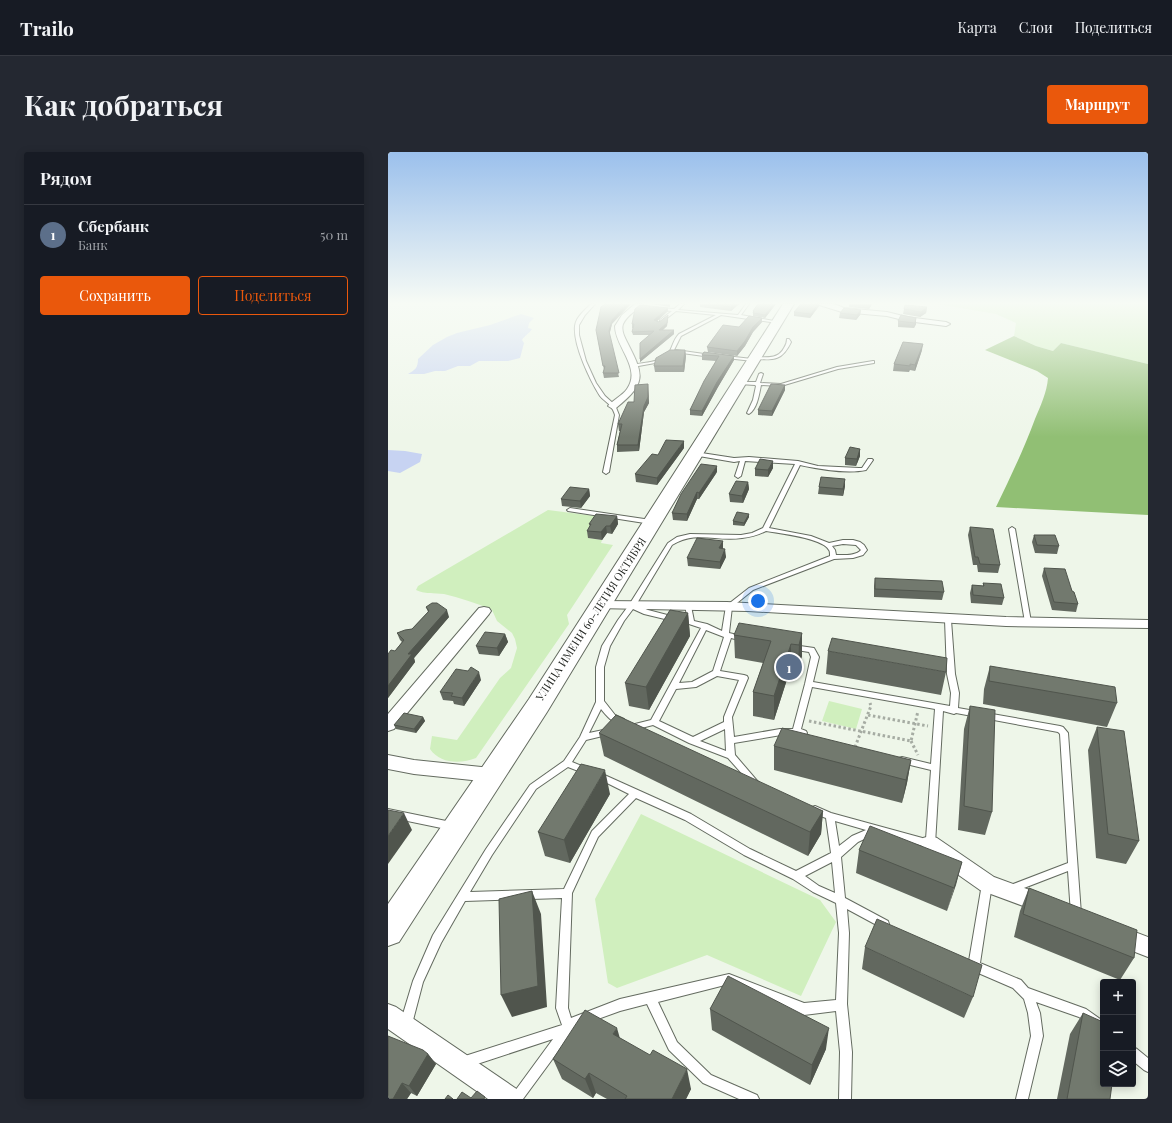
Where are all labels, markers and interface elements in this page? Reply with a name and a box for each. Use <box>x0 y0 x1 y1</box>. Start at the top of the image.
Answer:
text: Trailo <box>20 15 74 41</box>
text: Карта <box>957 18 997 37</box>
text: Слои <box>1019 18 1053 37</box>
text: Поделиться <box>1075 18 1152 37</box>
button: Маршрут <box>1047 85 1148 124</box>
text: Как добраться <box>24 86 223 123</box>
text: Рядом <box>40 167 92 189</box>
text: Сбербанк <box>78 216 149 236</box>
text: 1 <box>51 226 55 243</box>
text: 50 m <box>320 226 348 243</box>
text: Банк <box>78 236 108 253</box>
button: Сохранить <box>40 276 190 315</box>
button: Поделиться <box>198 276 348 315</box>
street label: УЛИЦА ИМЕНИ 60-ЛЕТИЯ ОКТЯБРЯ <box>531 534 649 704</box>
your location <box>748 591 768 611</box>
pin: 1 <box>776 652 802 682</box>
map controls <box>1100 979 1136 1087</box>
button: + <box>1100 979 1136 1015</box>
button: − <box>1100 1015 1136 1051</box>
button: layers <box>1100 1051 1136 1087</box>

